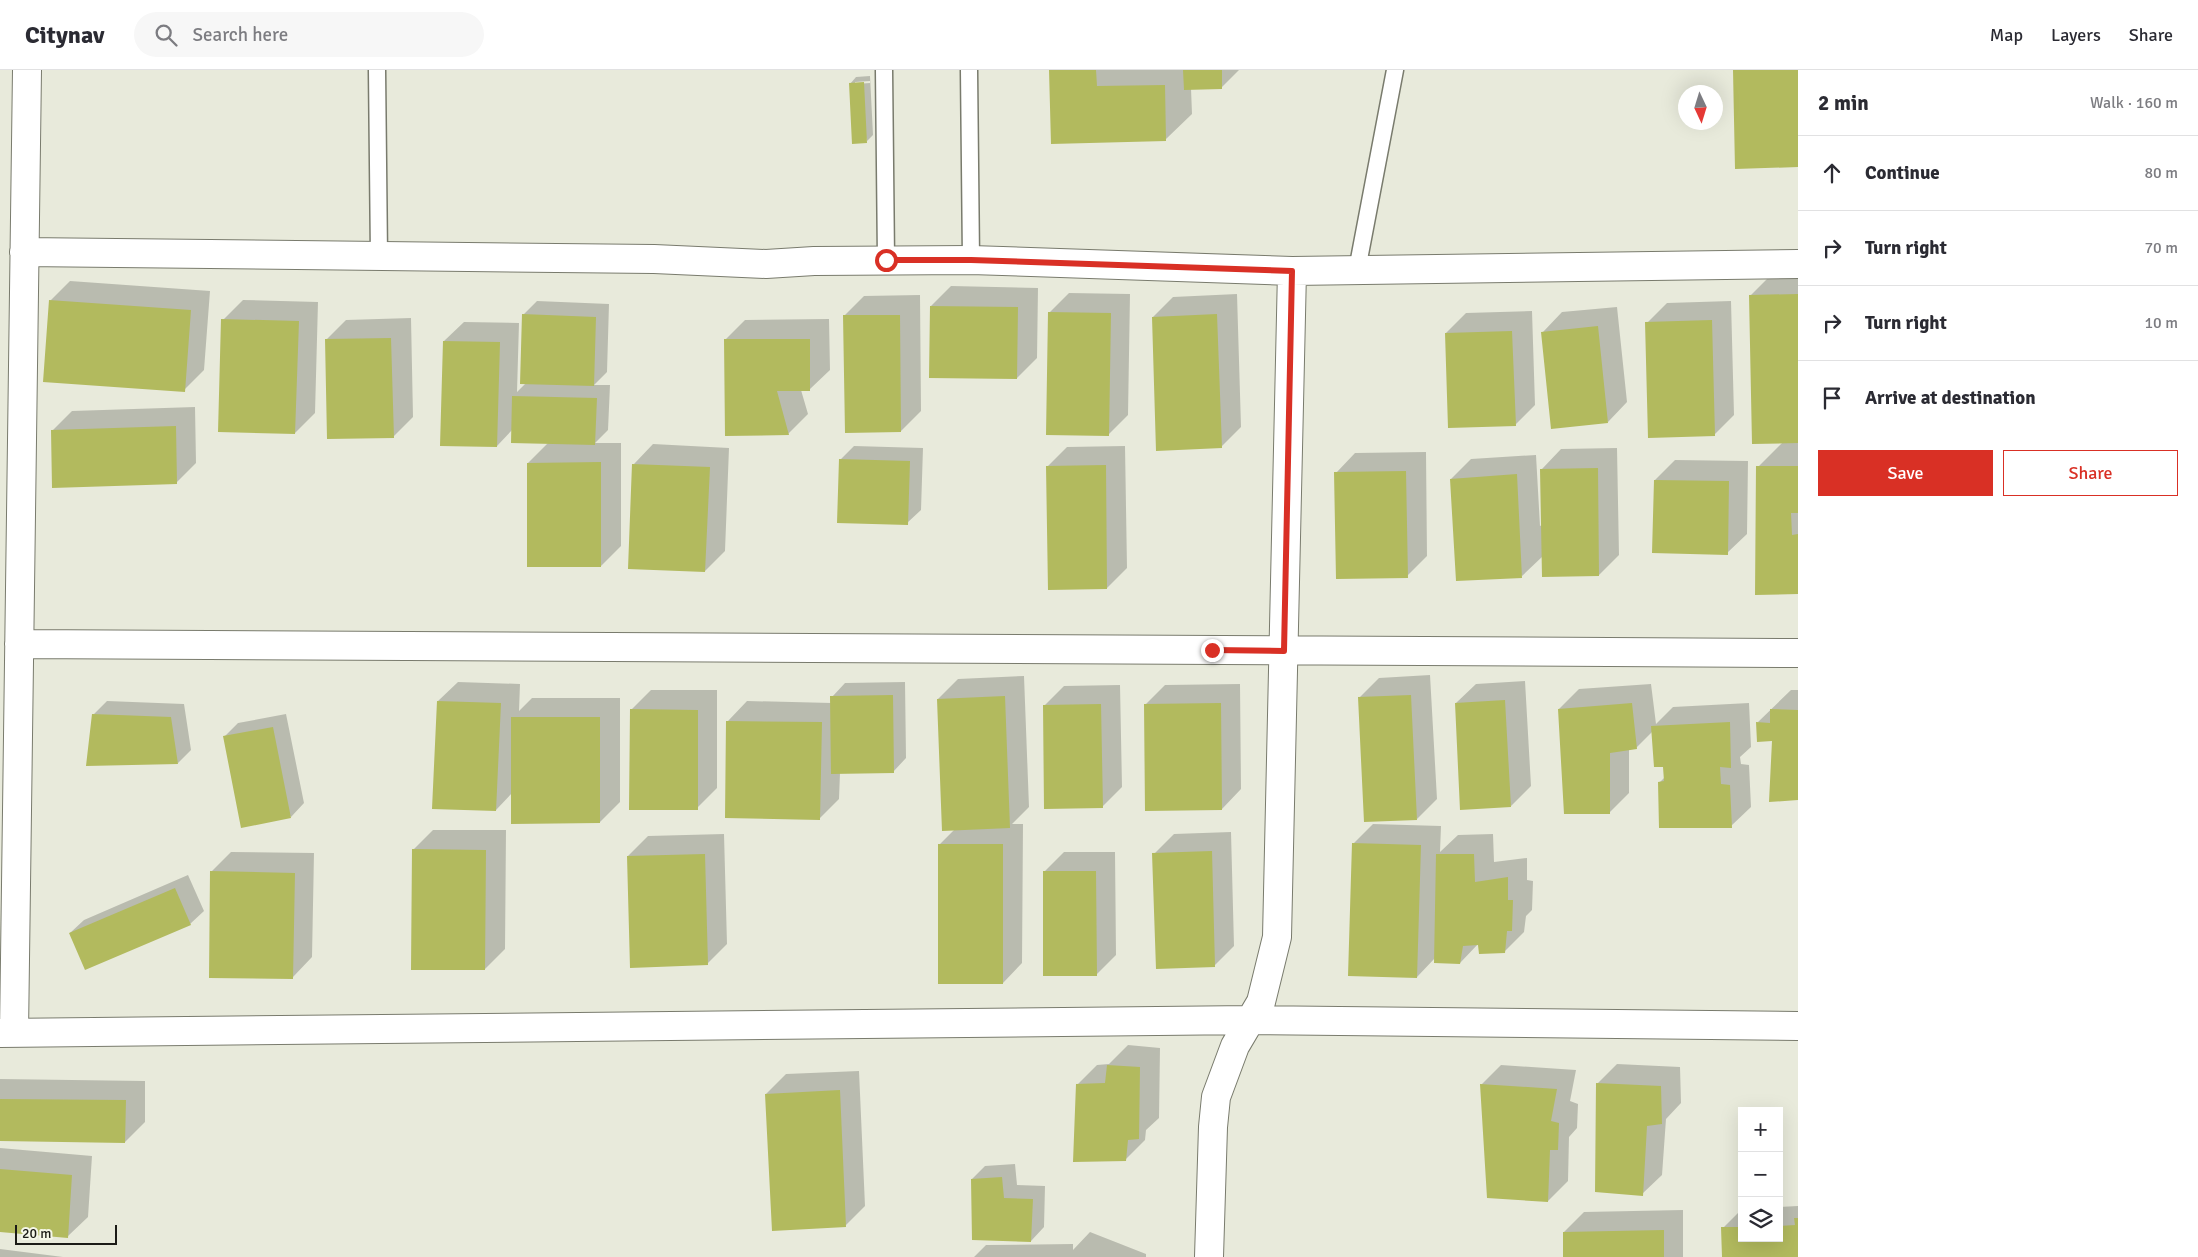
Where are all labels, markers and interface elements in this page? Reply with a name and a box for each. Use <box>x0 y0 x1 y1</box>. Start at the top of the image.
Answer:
search box <box>134 12 484 57</box>
text: Citynav <box>25 20 104 50</box>
icon: search <box>152 21 180 49</box>
text: Search here <box>192 23 288 47</box>
text: Map <box>1990 24 2023 46</box>
text: Layers <box>2051 24 2101 46</box>
text: Share <box>2129 24 2173 46</box>
north arrow <box>1678 85 1723 130</box>
text: 2 min <box>1818 90 1869 116</box>
text: Walk · 160 m <box>2090 93 2178 113</box>
icon: ahead <box>1818 159 1846 187</box>
text: Continue <box>1865 161 1940 185</box>
text: 80 m <box>2144 163 2178 183</box>
icon: right <box>1818 234 1846 262</box>
text: Turn right <box>1865 236 1947 260</box>
text: 70 m <box>2144 238 2178 258</box>
route start <box>875 249 898 272</box>
icon: right <box>1818 309 1846 337</box>
text: Turn right <box>1865 311 1947 335</box>
text: 10 m <box>2144 313 2178 333</box>
icon: arrive <box>1818 384 1846 412</box>
text: Arrive at destination <box>1865 386 2036 410</box>
button: Save <box>1818 450 1993 496</box>
button: Share <box>2003 450 2178 496</box>
route end <box>1201 639 1224 662</box>
map controls <box>1738 1107 1783 1242</box>
button: + <box>1738 1107 1783 1152</box>
button: − <box>1738 1152 1783 1197</box>
button: layers <box>1738 1197 1783 1242</box>
scale bar <box>15 1222 118 1245</box>
text: 20 m <box>22 1225 51 1242</box>

